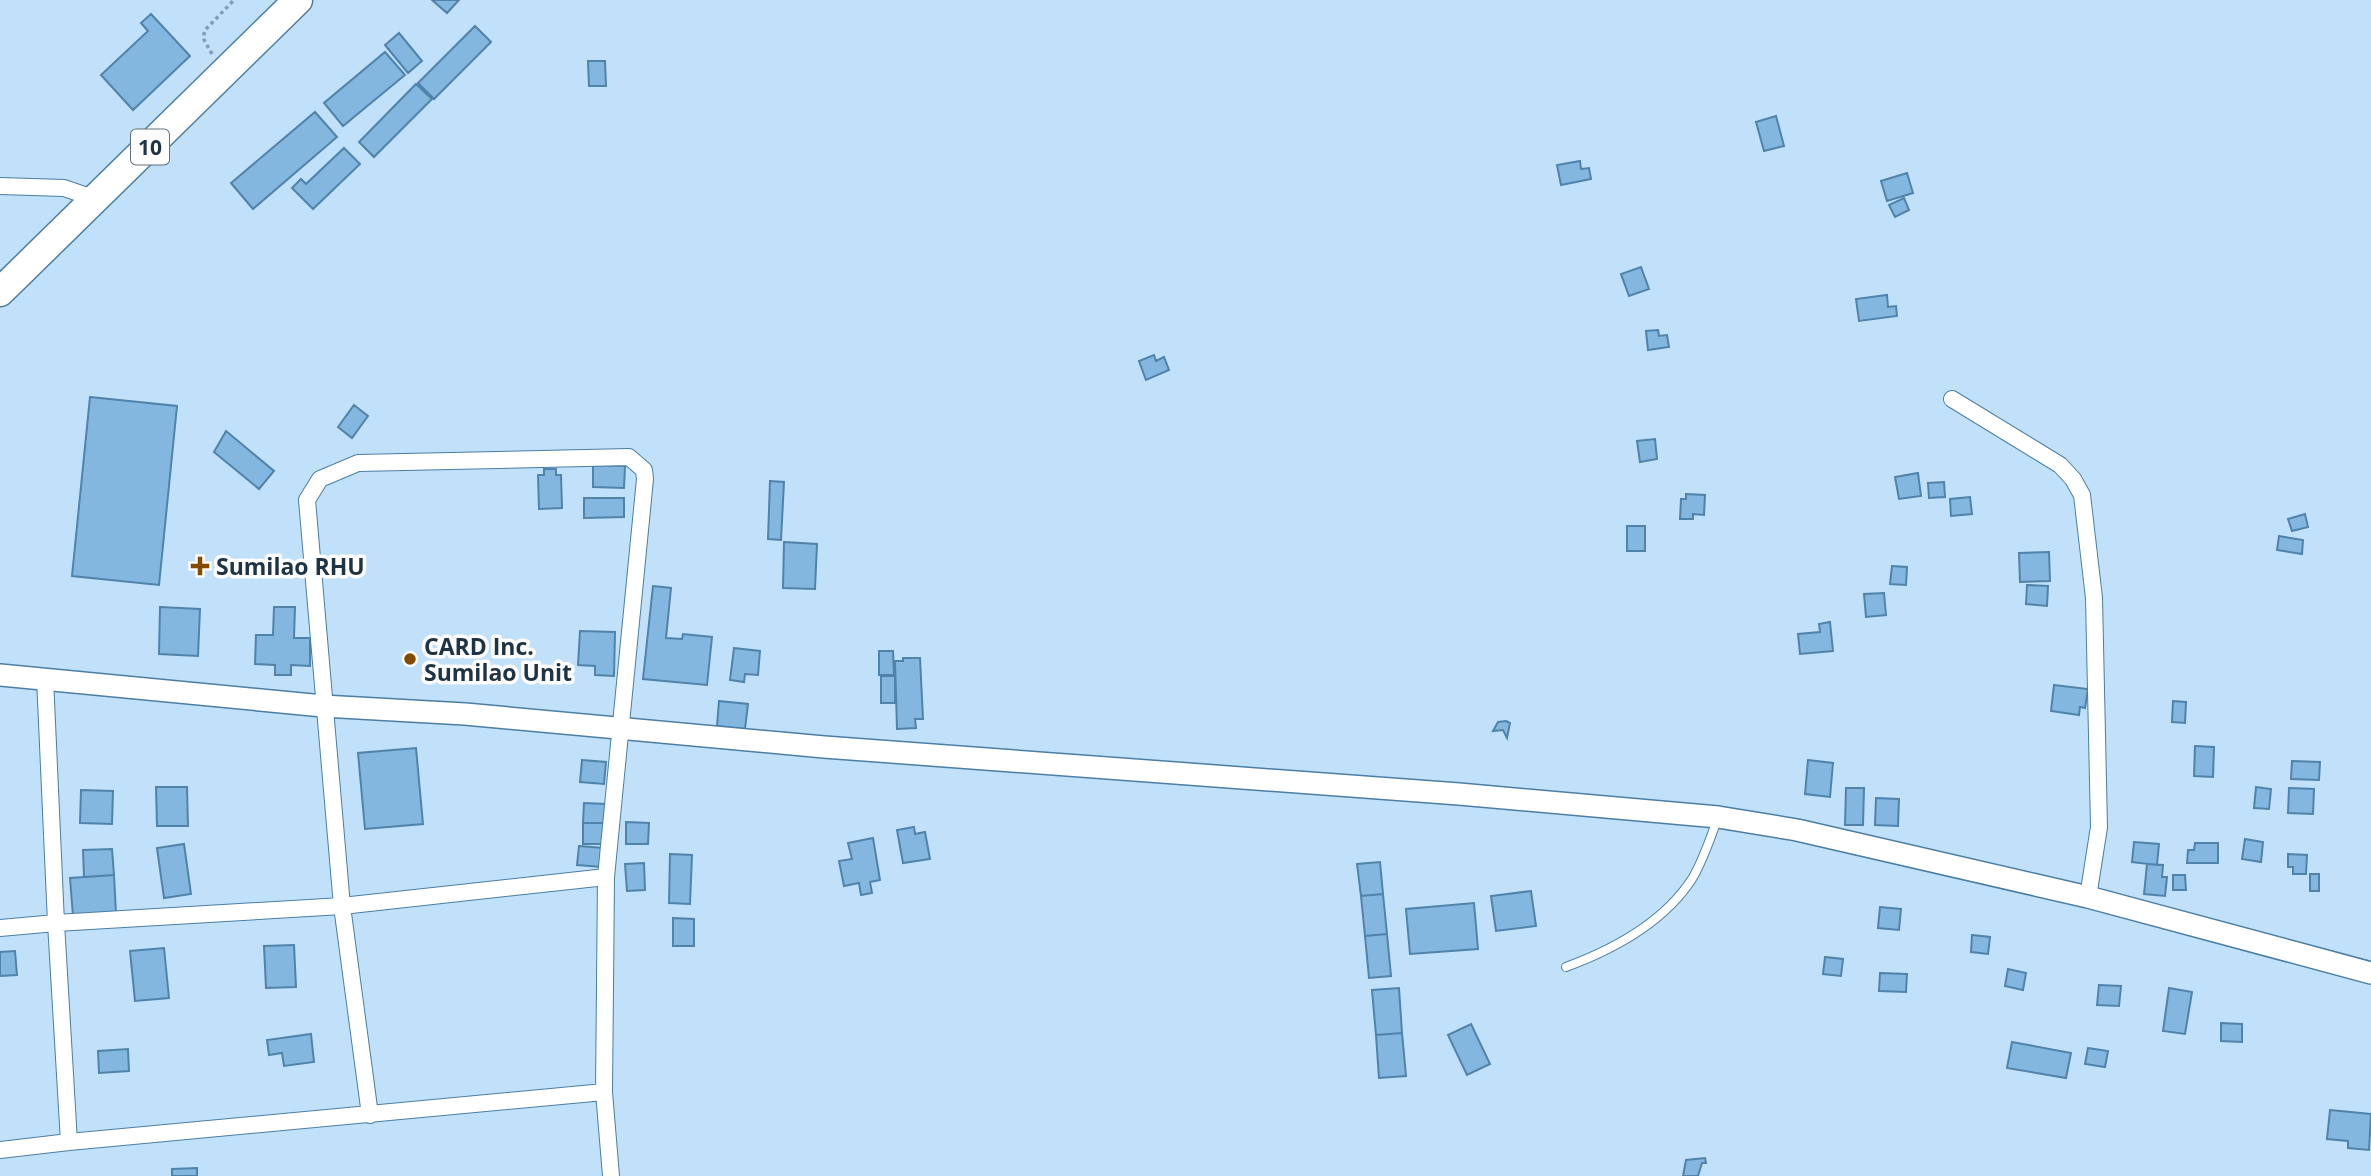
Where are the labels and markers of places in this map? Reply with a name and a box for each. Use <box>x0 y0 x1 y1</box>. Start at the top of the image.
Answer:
place label: Sumilao RHU <box>216 550 365 582</box>
marker: Sumilao RHU <box>190 556 210 576</box>
place label: CARD Inc. Sumilao Unit <box>424 630 572 688</box>
marker: CARD Inc. Sumilao Unit <box>402 651 418 667</box>

